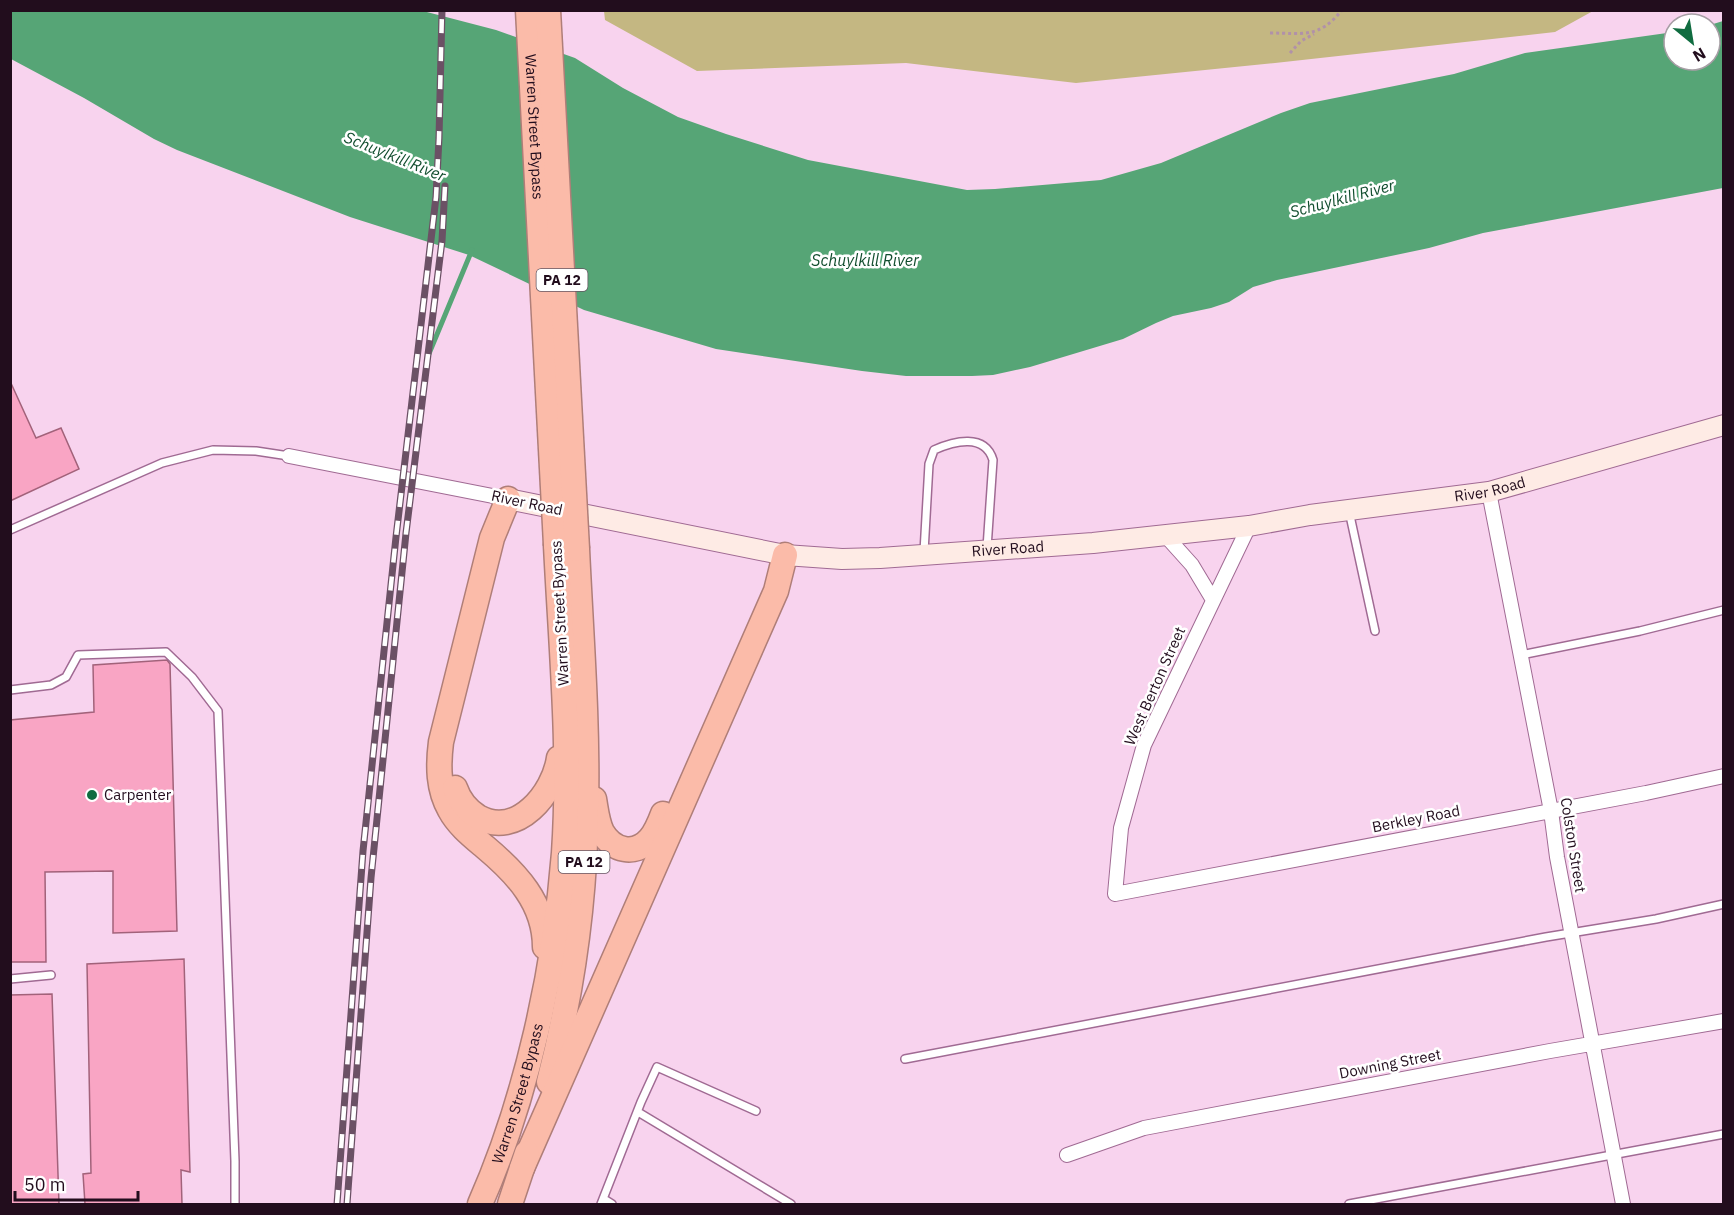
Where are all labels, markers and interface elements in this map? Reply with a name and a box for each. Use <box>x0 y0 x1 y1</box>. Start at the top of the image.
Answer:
north arrow <box>1662 12 1722 72</box>
text: N <box>1689 43 1710 67</box>
street label: Warren Street Bypass <box>521 54 548 200</box>
water label: Schuylkill River <box>341 127 450 186</box>
water label: Schuylkill River <box>1288 174 1398 222</box>
water label: Schuylkill River <box>811 250 920 270</box>
road number: PA 12 <box>536 269 588 291</box>
street label: River Road <box>1453 472 1528 505</box>
street label: River Road <box>490 486 564 519</box>
street label: River Road <box>971 536 1045 561</box>
street label: Warren Street Bypass <box>546 540 573 686</box>
street label: West Berton Street <box>1120 624 1189 748</box>
place label: Carpenter <box>104 785 172 804</box>
marker: Carpenter <box>85 788 99 802</box>
street label: Colston Street <box>1557 796 1590 894</box>
street label: Berkley Road <box>1370 801 1461 836</box>
road number: PA 12 <box>558 851 610 873</box>
street label: Warren Street Bypass <box>487 1021 547 1166</box>
street label: Downing Street <box>1337 1044 1442 1083</box>
scale bar <box>15 1164 138 1202</box>
text: 50 m <box>24 1173 66 1196</box>

